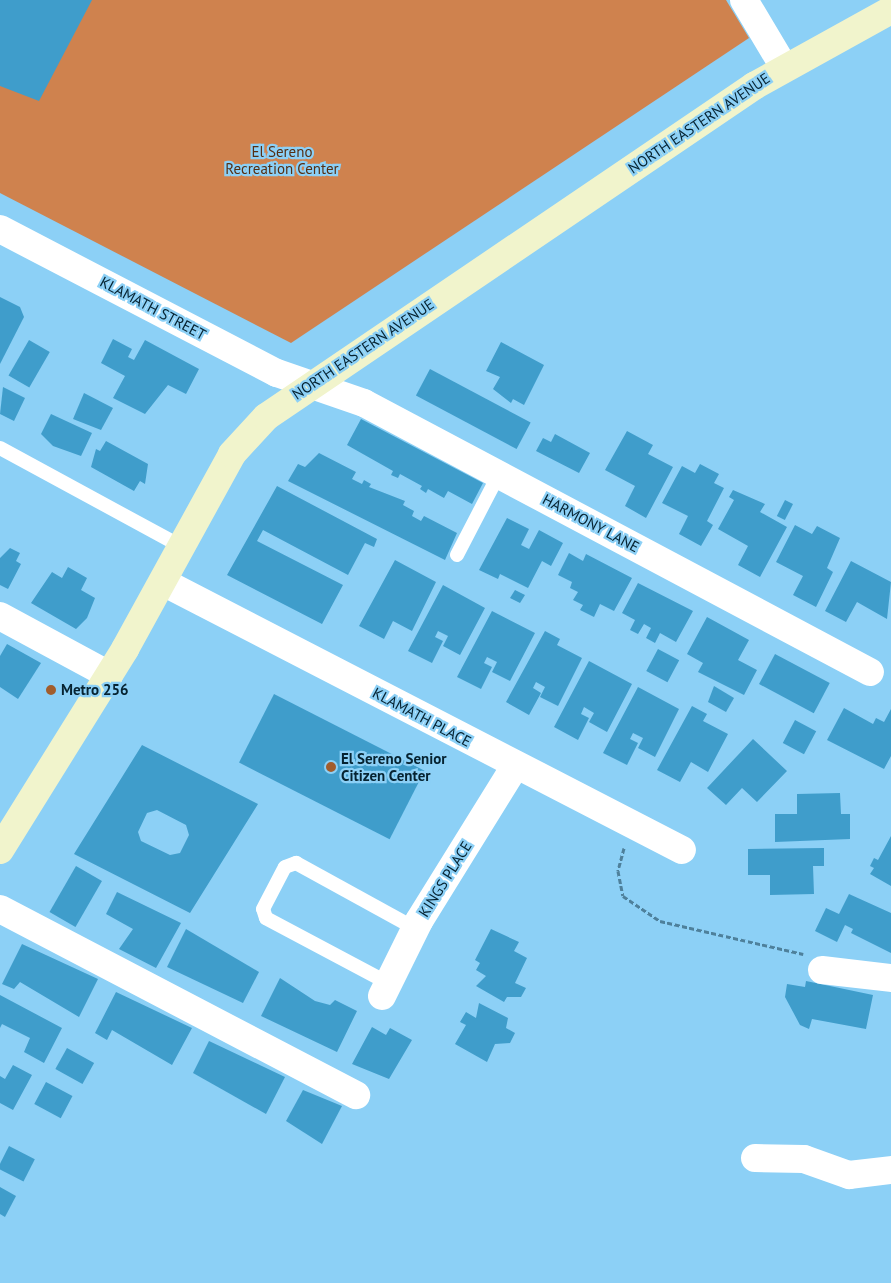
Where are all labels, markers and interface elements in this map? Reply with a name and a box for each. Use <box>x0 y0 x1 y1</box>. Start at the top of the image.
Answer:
street label: NORTH EASTERN AVENUE <box>625 69 773 177</box>
park label: El Sereno Recreation Center <box>225 142 339 177</box>
street label: KLAMATH STREET <box>97 272 209 344</box>
street label: NORTH EASTERN AVENUE <box>289 295 437 403</box>
street label: HARMONY LANE <box>539 490 643 556</box>
place label: Metro 256 <box>61 681 128 699</box>
street label: KLAMATH PLACE <box>370 683 474 751</box>
marker: Metro 256 <box>45 684 57 696</box>
place label: El Sereno Senior Citizen Center <box>341 749 447 784</box>
marker: El Sereno Senior Citizen Center <box>325 761 337 773</box>
street label: KINGS PLACE <box>415 838 475 920</box>

